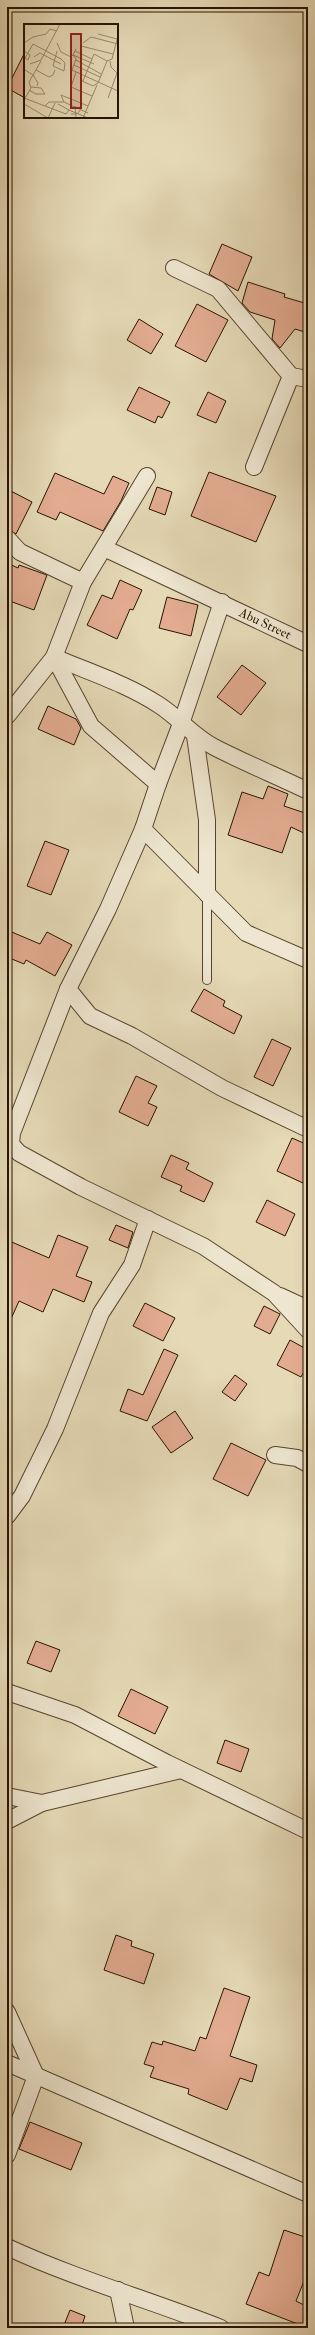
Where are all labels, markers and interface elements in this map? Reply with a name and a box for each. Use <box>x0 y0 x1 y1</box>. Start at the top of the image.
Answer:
inset map <box>24 24 118 118</box>
street label: Abu Street <box>236 604 294 643</box>

